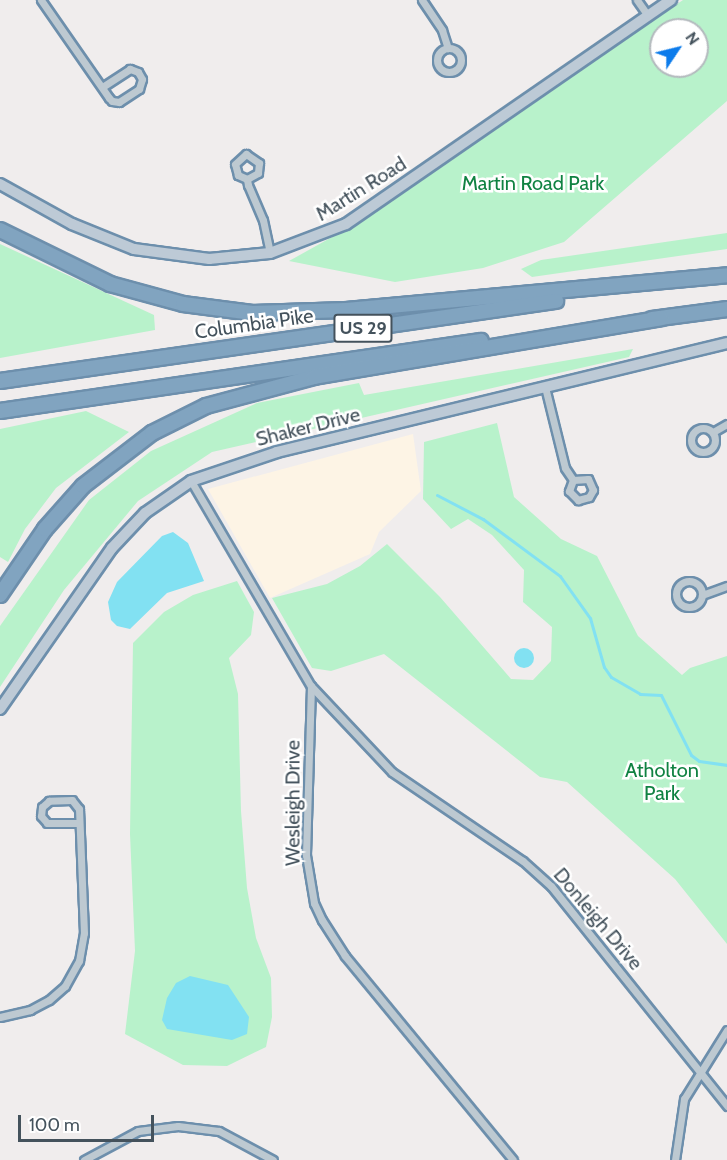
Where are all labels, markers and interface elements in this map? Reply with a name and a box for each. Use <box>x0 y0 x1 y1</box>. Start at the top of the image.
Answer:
north arrow <box>649 18 709 78</box>
text: N <box>681 28 704 49</box>
street label: Martin Road <box>311 152 411 226</box>
park label: Martin Road Park <box>462 171 604 195</box>
street label: Columbia Pike <box>193 304 315 344</box>
road number: US 29 <box>333 313 393 343</box>
street label: Shaker Drive <box>253 402 363 452</box>
street label: Wesleigh Drive <box>281 740 305 866</box>
park label: Atholton Park <box>625 758 699 805</box>
street label: Donleigh Drive <box>548 863 648 975</box>
scale bar <box>21 1103 158 1141</box>
text: 100 m <box>29 1114 80 1136</box>

